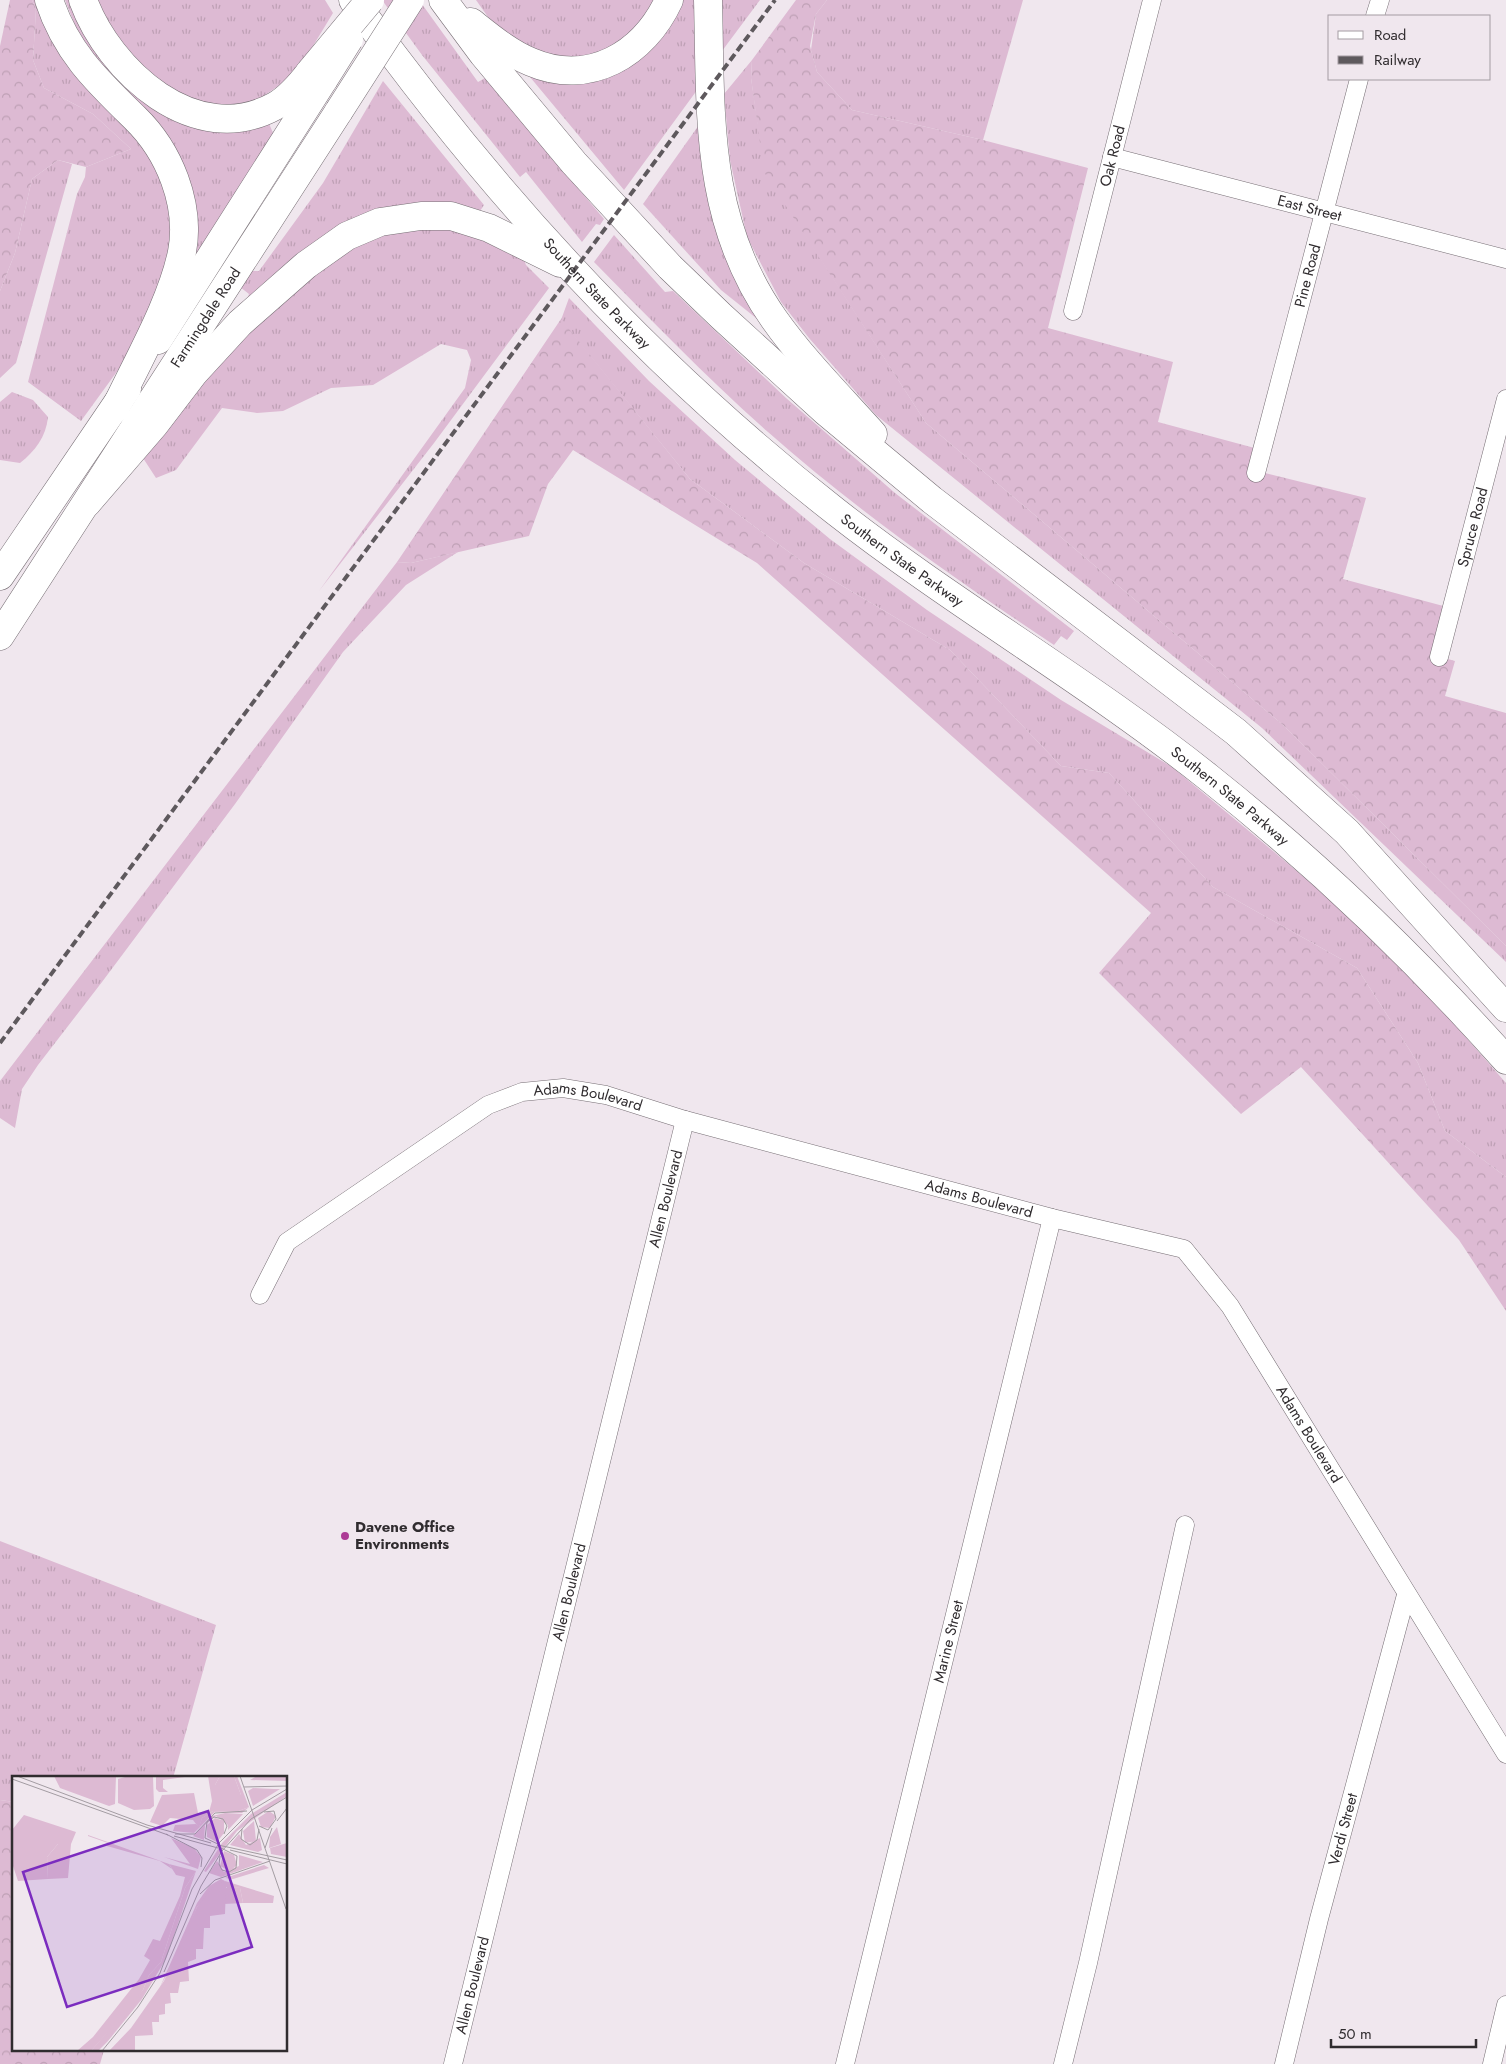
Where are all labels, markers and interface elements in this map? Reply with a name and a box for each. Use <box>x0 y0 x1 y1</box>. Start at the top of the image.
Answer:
legend <box>1328 15 1491 80</box>
text: Road <box>1374 24 1406 46</box>
text: Railway <box>1374 49 1421 71</box>
street label: Oak Road <box>1094 123 1131 189</box>
street label: East Street <box>1275 189 1344 227</box>
street label: Southern State Parkway <box>538 233 656 355</box>
street label: Pine Road <box>1289 242 1326 310</box>
street label: Farmingdale Road <box>165 263 246 372</box>
street label: Spruce Road <box>1452 485 1494 570</box>
street label: Southern State Parkway <box>836 508 968 612</box>
street label: Southern State Parkway <box>1166 741 1294 851</box>
street label: Adams Boulevard <box>532 1076 645 1117</box>
street label: Allen Boulevard <box>643 1148 688 1250</box>
street label: Adams Boulevard <box>923 1174 1035 1223</box>
street label: Adams Boulevard <box>1271 1381 1347 1487</box>
place label: Davene Office Environments <box>355 1516 455 1555</box>
marker: Davene Office Environments <box>339 1530 351 1542</box>
street label: Allen Boulevard <box>546 1541 592 1643</box>
street label: Marine Street <box>928 1597 969 1685</box>
inset map <box>12 1776 288 2052</box>
street label: Verdi Street <box>1323 1790 1363 1868</box>
street label: Allen Boulevard <box>450 1934 495 2036</box>
scale bar <box>1331 2016 1476 2048</box>
text: 50 m <box>1338 2023 1372 2045</box>

